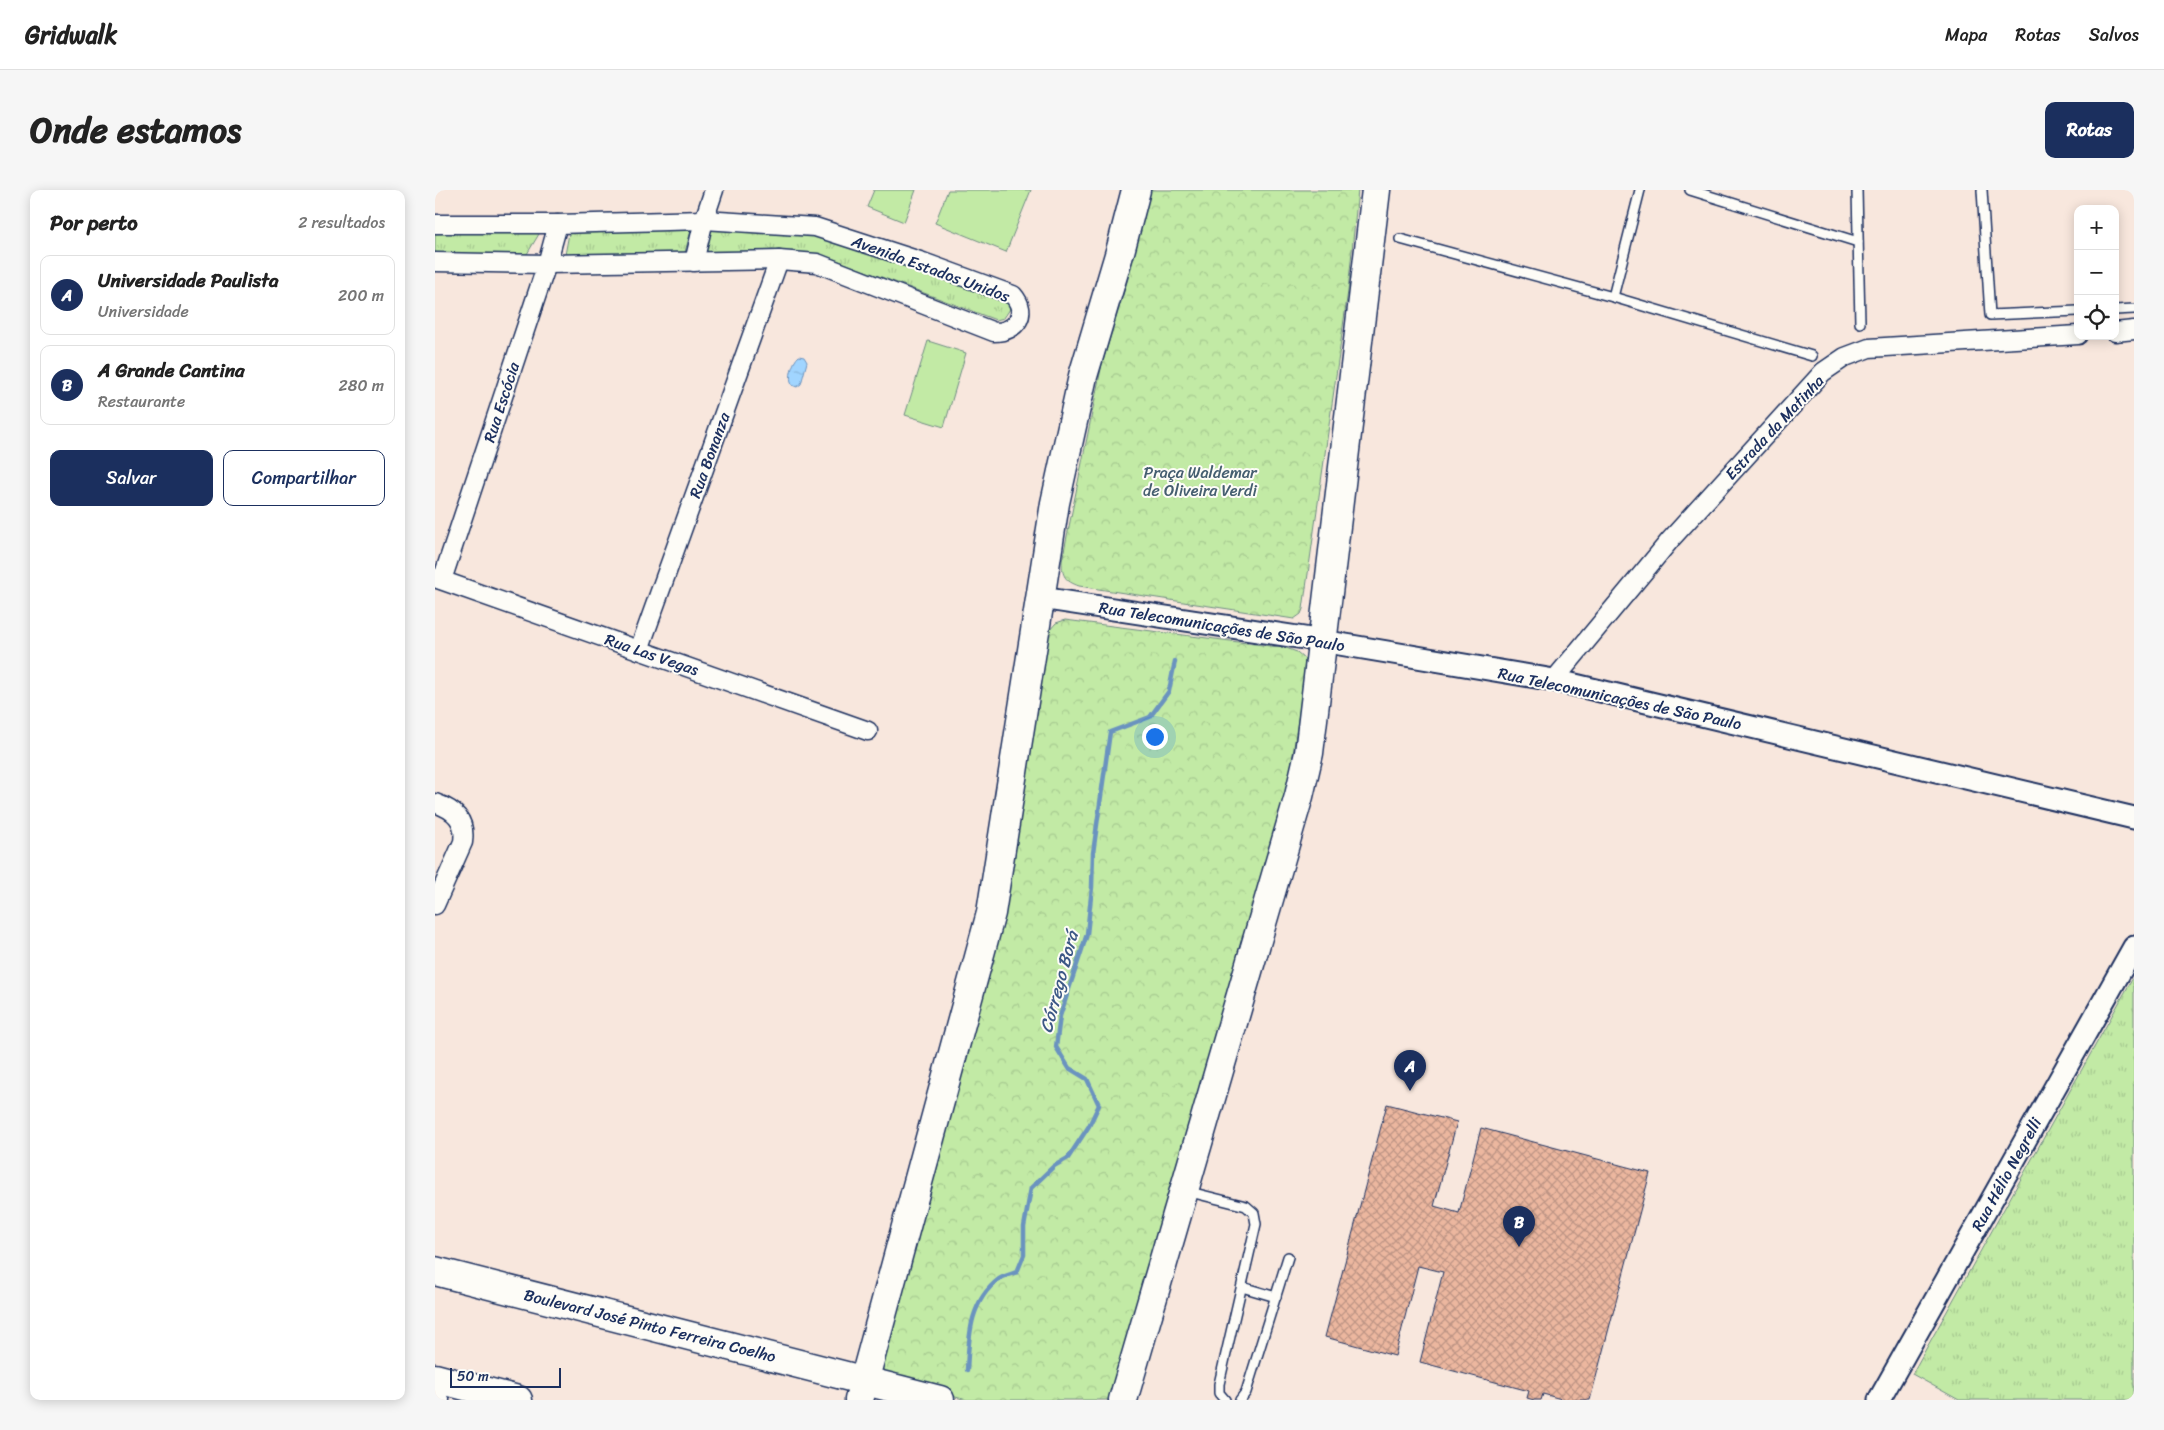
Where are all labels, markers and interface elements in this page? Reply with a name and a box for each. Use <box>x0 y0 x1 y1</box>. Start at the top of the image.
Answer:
text: Gridwalk <box>25 14 117 56</box>
text: Mapa <box>1945 19 1987 51</box>
text: Rotas <box>2015 19 2061 51</box>
text: Salvos <box>2089 19 2139 51</box>
text: Onde estamos <box>30 99 241 161</box>
button: Rotas <box>2045 102 2134 158</box>
text: Por perto <box>50 204 138 242</box>
map controls <box>2074 205 2119 340</box>
button: + <box>2074 205 2119 250</box>
text: 2 resultados <box>298 208 385 237</box>
street label: Avenida Estados Unidos <box>847 226 1015 311</box>
button: − <box>2074 250 2119 295</box>
text: Universidade Paulista <box>98 264 279 297</box>
text: A <box>62 281 72 310</box>
text: 200 m <box>338 281 384 310</box>
button: locate <box>2074 295 2119 340</box>
text: Universidade <box>98 297 189 326</box>
text: A Grande Cantina <box>98 354 245 387</box>
street label: Rua Escócia <box>475 357 528 446</box>
street label: Estrada da Matinha <box>1717 368 1831 487</box>
text: B <box>62 371 72 400</box>
text: 280 m <box>339 371 384 400</box>
text: Restaurante <box>98 387 185 416</box>
street label: Rua Bonanza <box>681 407 739 502</box>
button: Salvar <box>50 450 213 506</box>
button: Compartilhar <box>223 450 385 506</box>
park label: Praça Waldemar de Oliveira Verdi <box>1143 458 1258 505</box>
street label: Rua Telecomunicações de São Paulo <box>1097 593 1347 660</box>
street label: Rua Las Vegas <box>601 625 703 684</box>
street label: Rua Telecomunicações de São Paulo <box>1495 658 1744 739</box>
your location <box>1142 724 1168 750</box>
water label: Córrego Borá <box>1030 925 1089 1036</box>
pin: A <box>1394 1050 1426 1091</box>
street label: Rua Hélio Negrelli <box>1963 1111 2050 1237</box>
pin: B <box>1503 1206 1535 1247</box>
street label: Boulevard José Pinto Ferreira Coelho <box>521 1280 779 1371</box>
text: 50 m <box>457 1364 489 1389</box>
scale bar <box>450 1365 561 1388</box>

